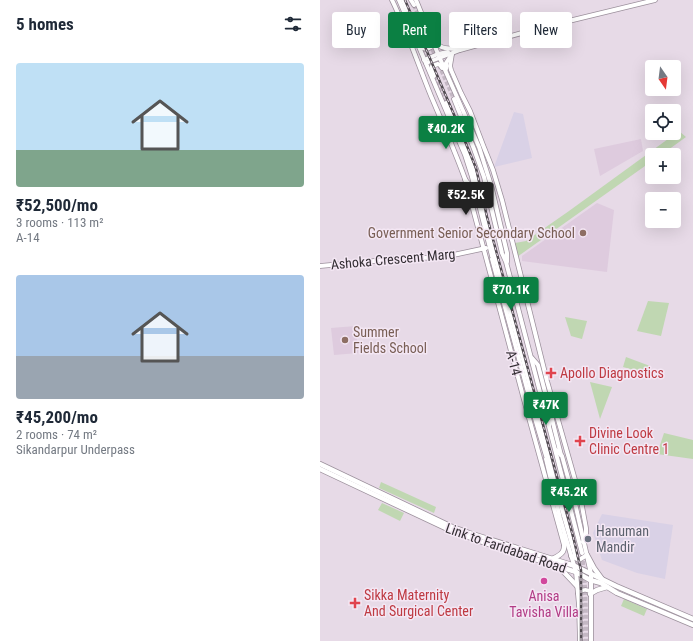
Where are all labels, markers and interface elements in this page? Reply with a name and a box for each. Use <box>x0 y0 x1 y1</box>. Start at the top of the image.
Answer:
chip: Buy <box>332 12 380 48</box>
chip: Rent <box>388 12 441 48</box>
chip: Filters <box>449 12 512 48</box>
chip: New <box>520 12 572 48</box>
icon: filters <box>282 13 304 35</box>
text: 5 homes <box>16 14 74 34</box>
north arrow <box>645 60 681 96</box>
map controls <box>645 60 681 228</box>
icon: home <box>124 89 196 161</box>
button: locate <box>645 104 681 140</box>
pin: ₹40.2K <box>413 116 479 150</box>
text: ₹40.2K <box>428 121 464 136</box>
button: + <box>645 148 681 184</box>
pin: ₹52.5K <box>433 182 499 216</box>
text: ₹52.5K <box>448 187 484 202</box>
button: − <box>645 192 681 228</box>
text: ₹52,500/mo <box>16 195 98 215</box>
text: 3 rooms · 113 m² <box>16 215 103 230</box>
place label: Government Senior Secondary School <box>368 225 575 241</box>
marker: Government Senior Secondary School <box>578 228 588 238</box>
text: A-14 <box>16 230 40 245</box>
street label: Ashoka Crescent Marg <box>330 246 456 272</box>
pin: ₹70.1K <box>478 277 544 311</box>
text: ₹70.1K <box>493 282 529 297</box>
icon: home <box>124 301 196 373</box>
place label: Summer Fields School <box>353 324 427 356</box>
marker: Summer Fields School <box>340 335 350 345</box>
street label: A-14 <box>503 349 525 377</box>
place label: Apollo Diagnostics <box>560 365 664 381</box>
marker: Apollo Diagnostics <box>545 367 557 379</box>
pin: ₹47K <box>522 392 570 426</box>
text: ₹47K <box>533 397 559 412</box>
text: ₹45,200/mo <box>16 407 98 427</box>
place label: Divine Look Clinic Centre 1 <box>589 425 669 457</box>
text: 2 rooms · 74 m² <box>16 427 97 442</box>
marker: Divine Look Clinic Centre 1 <box>574 435 586 447</box>
text: Sikandarpur Underpass <box>16 442 135 457</box>
pin: ₹45.2K <box>536 479 602 513</box>
text: ₹45.2K <box>551 484 587 499</box>
street label: Link to Faridabad Road <box>444 520 568 576</box>
place label: Hanuman Mandir <box>596 523 649 555</box>
marker: Hanuman Mandir <box>583 534 593 544</box>
marker: Anisa Tavisha Villa <box>539 576 549 586</box>
place label: Sikka Maternity And Surgical Center <box>364 587 473 619</box>
place label: Anisa Tavisha Villa <box>509 588 579 620</box>
marker: Sikka Maternity And Surgical Center <box>349 597 361 609</box>

